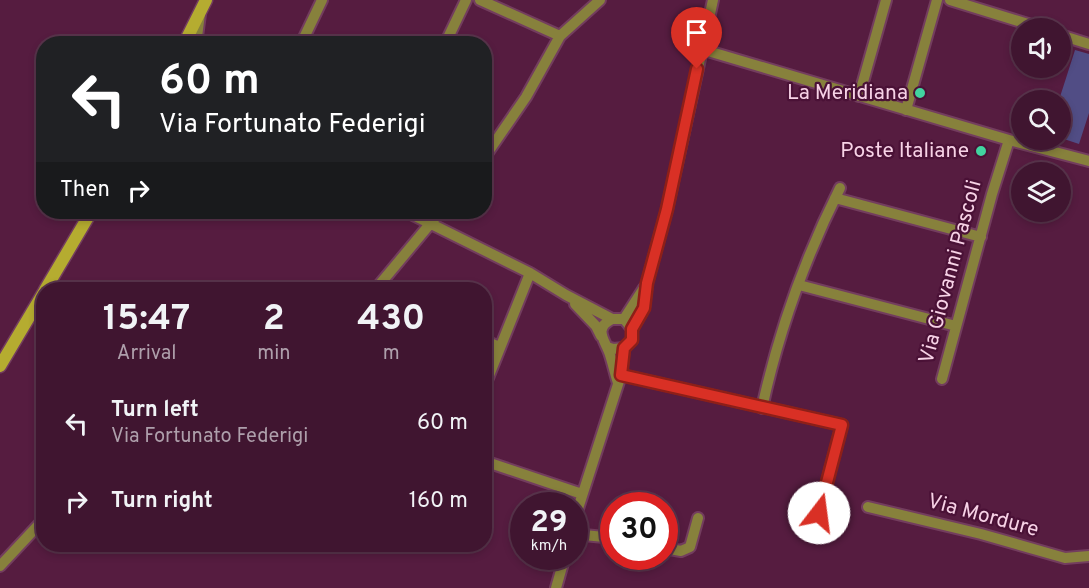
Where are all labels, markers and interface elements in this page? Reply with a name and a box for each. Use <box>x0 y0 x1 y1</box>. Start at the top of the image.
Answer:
pin <box>671 7 722 69</box>
icon: arrive <box>680 16 713 49</box>
map controls <box>1011 18 1071 222</box>
button: sound <box>1011 18 1071 78</box>
text: 60 m <box>159 56 260 109</box>
icon: left <box>60 60 138 138</box>
place label: La Meridiana <box>787 80 908 107</box>
marker: La Meridiana <box>913 86 927 100</box>
button: search <box>1011 90 1071 150</box>
text: Via Fortunato Federigi <box>159 108 426 142</box>
place label: Poste Italiane <box>840 138 969 165</box>
marker: Poste Italiane <box>974 144 988 158</box>
button: layers <box>1011 162 1071 222</box>
icon: right <box>122 174 155 207</box>
text: Then <box>60 177 110 204</box>
street label: Via Giovanni Pascoli <box>914 177 988 367</box>
text: 15:47 <box>103 297 190 343</box>
text: 2 <box>263 297 285 343</box>
text: 430 <box>357 297 425 343</box>
text: Arrival <box>117 341 176 367</box>
text: min <box>257 341 291 367</box>
text: m <box>383 341 400 367</box>
text: Turn left <box>111 397 199 424</box>
icon: left <box>60 407 93 440</box>
text: 60 m <box>417 410 468 437</box>
text: Via Fortunato Federigi <box>111 424 308 450</box>
position arrow <box>787 481 851 545</box>
icon: right <box>60 485 93 518</box>
text: Turn right <box>111 488 213 515</box>
text: 160 m <box>409 488 468 515</box>
street label: Via Mordure <box>924 488 1042 544</box>
speed limit sign: 30 <box>600 492 678 570</box>
text: 29 <box>531 505 567 542</box>
text: km/h <box>531 537 567 556</box>

